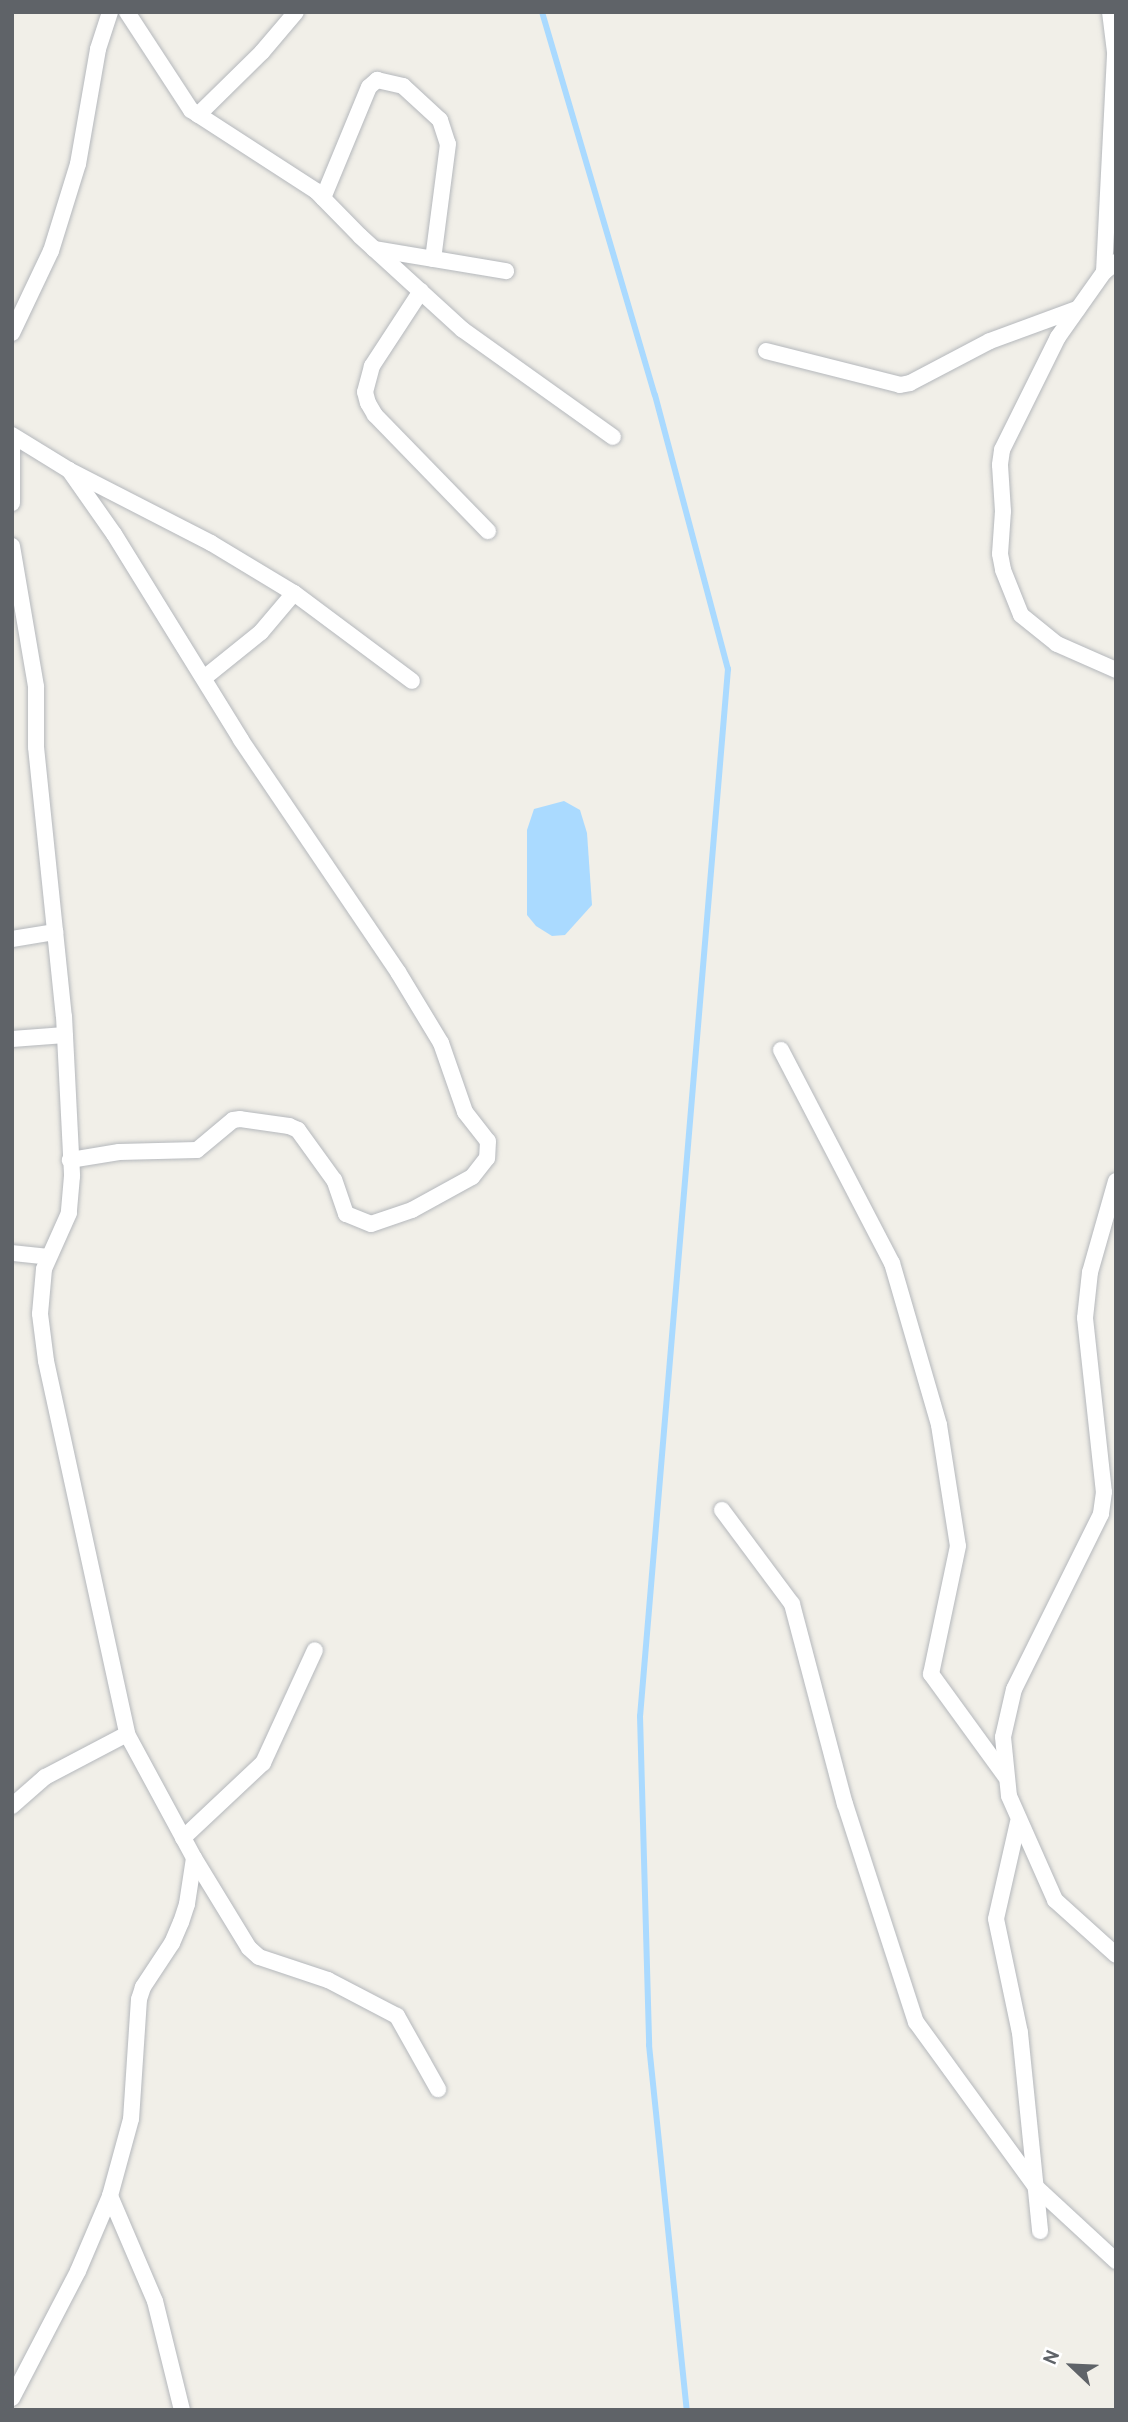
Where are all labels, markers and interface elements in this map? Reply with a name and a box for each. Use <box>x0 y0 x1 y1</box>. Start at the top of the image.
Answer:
north arrow <box>1037 2331 1107 2401</box>
text: N <box>1039 2347 1066 2369</box>

